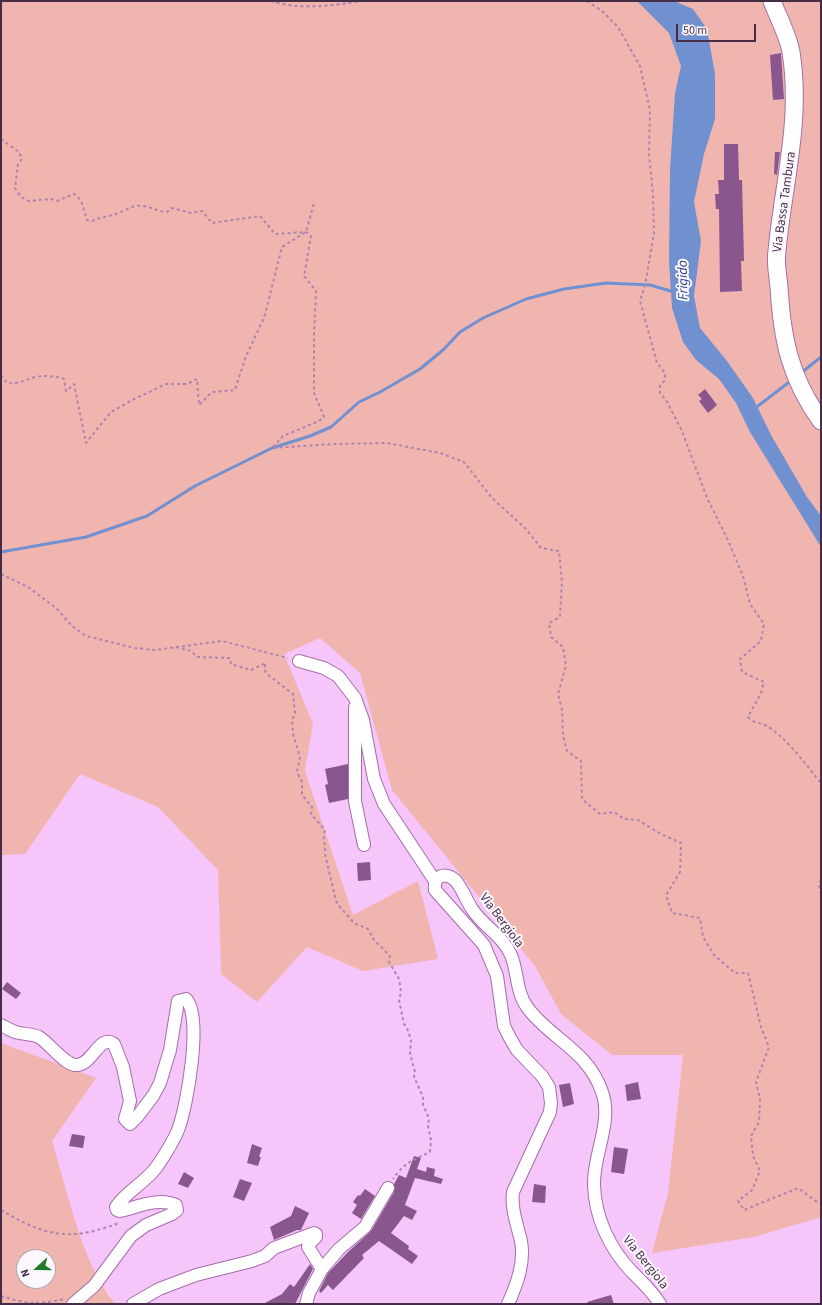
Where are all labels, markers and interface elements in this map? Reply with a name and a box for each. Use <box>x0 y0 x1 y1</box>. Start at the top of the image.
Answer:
scale bar <box>678 16 758 42</box>
text: 50 m <box>683 22 707 39</box>
street label: Via Bassa Tambura <box>770 151 800 253</box>
water label: Frigido <box>675 260 693 300</box>
street label: Via Bergiola <box>475 891 527 951</box>
street label: Via Bergiola <box>619 1233 671 1293</box>
north arrow <box>16 1249 56 1289</box>
text: N <box>17 1267 34 1279</box>

